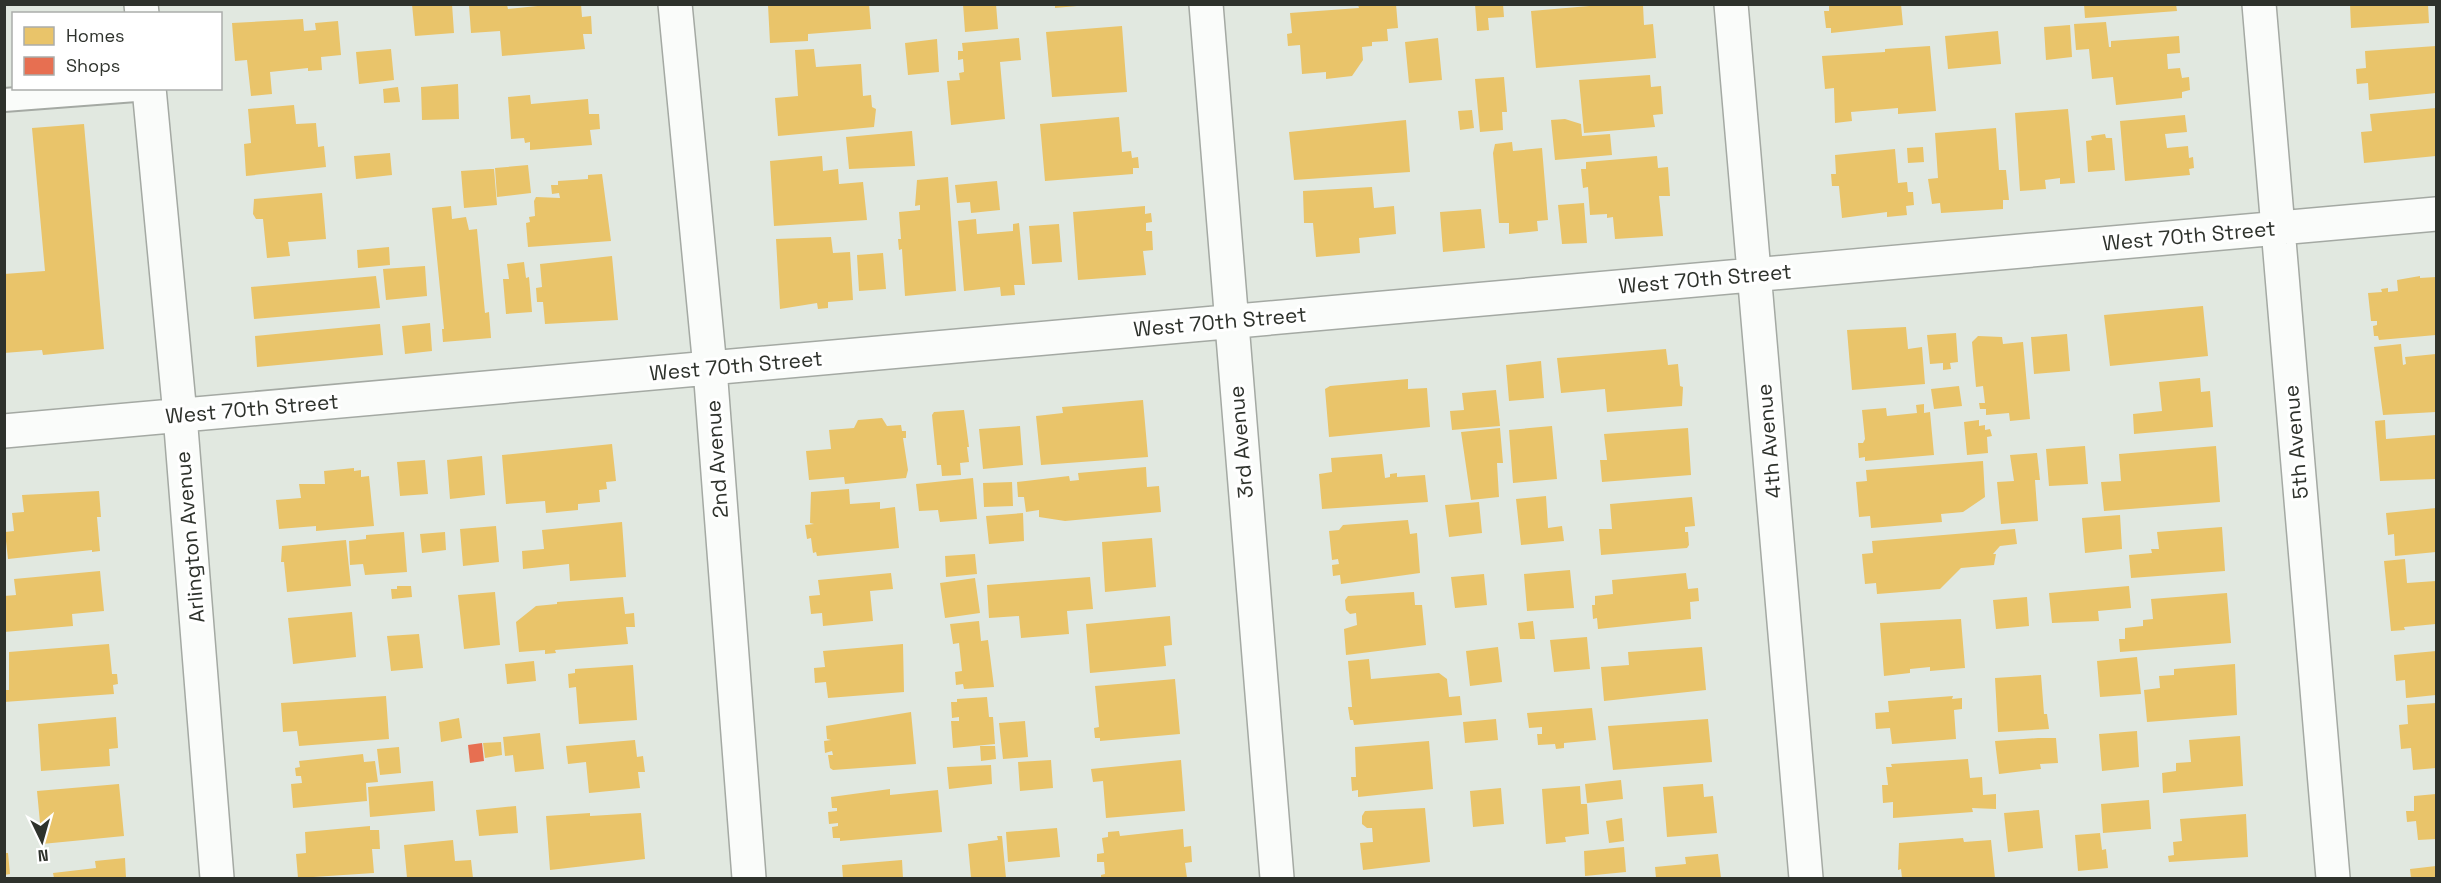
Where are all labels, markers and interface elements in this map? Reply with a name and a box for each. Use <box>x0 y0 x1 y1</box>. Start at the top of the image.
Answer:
legend <box>12 12 222 90</box>
text: Homes <box>66 24 125 47</box>
text: Shops <box>66 54 120 77</box>
street label: West 70th Street <box>2101 214 2277 257</box>
street label: West 70th Street <box>1617 257 1793 300</box>
street label: West 70th Street <box>1132 300 1308 343</box>
street label: West 70th Street <box>648 344 824 387</box>
street label: 4th Avenue <box>1750 383 1787 499</box>
street label: 5th Avenue <box>2277 384 2314 500</box>
street label: 3rd Avenue <box>1222 385 1259 500</box>
street label: West 70th Street <box>164 387 340 430</box>
street label: 2nd Avenue <box>699 399 734 519</box>
street label: Arlington Avenue <box>169 450 210 624</box>
north arrow <box>12 811 72 871</box>
text: N <box>37 845 50 866</box>

